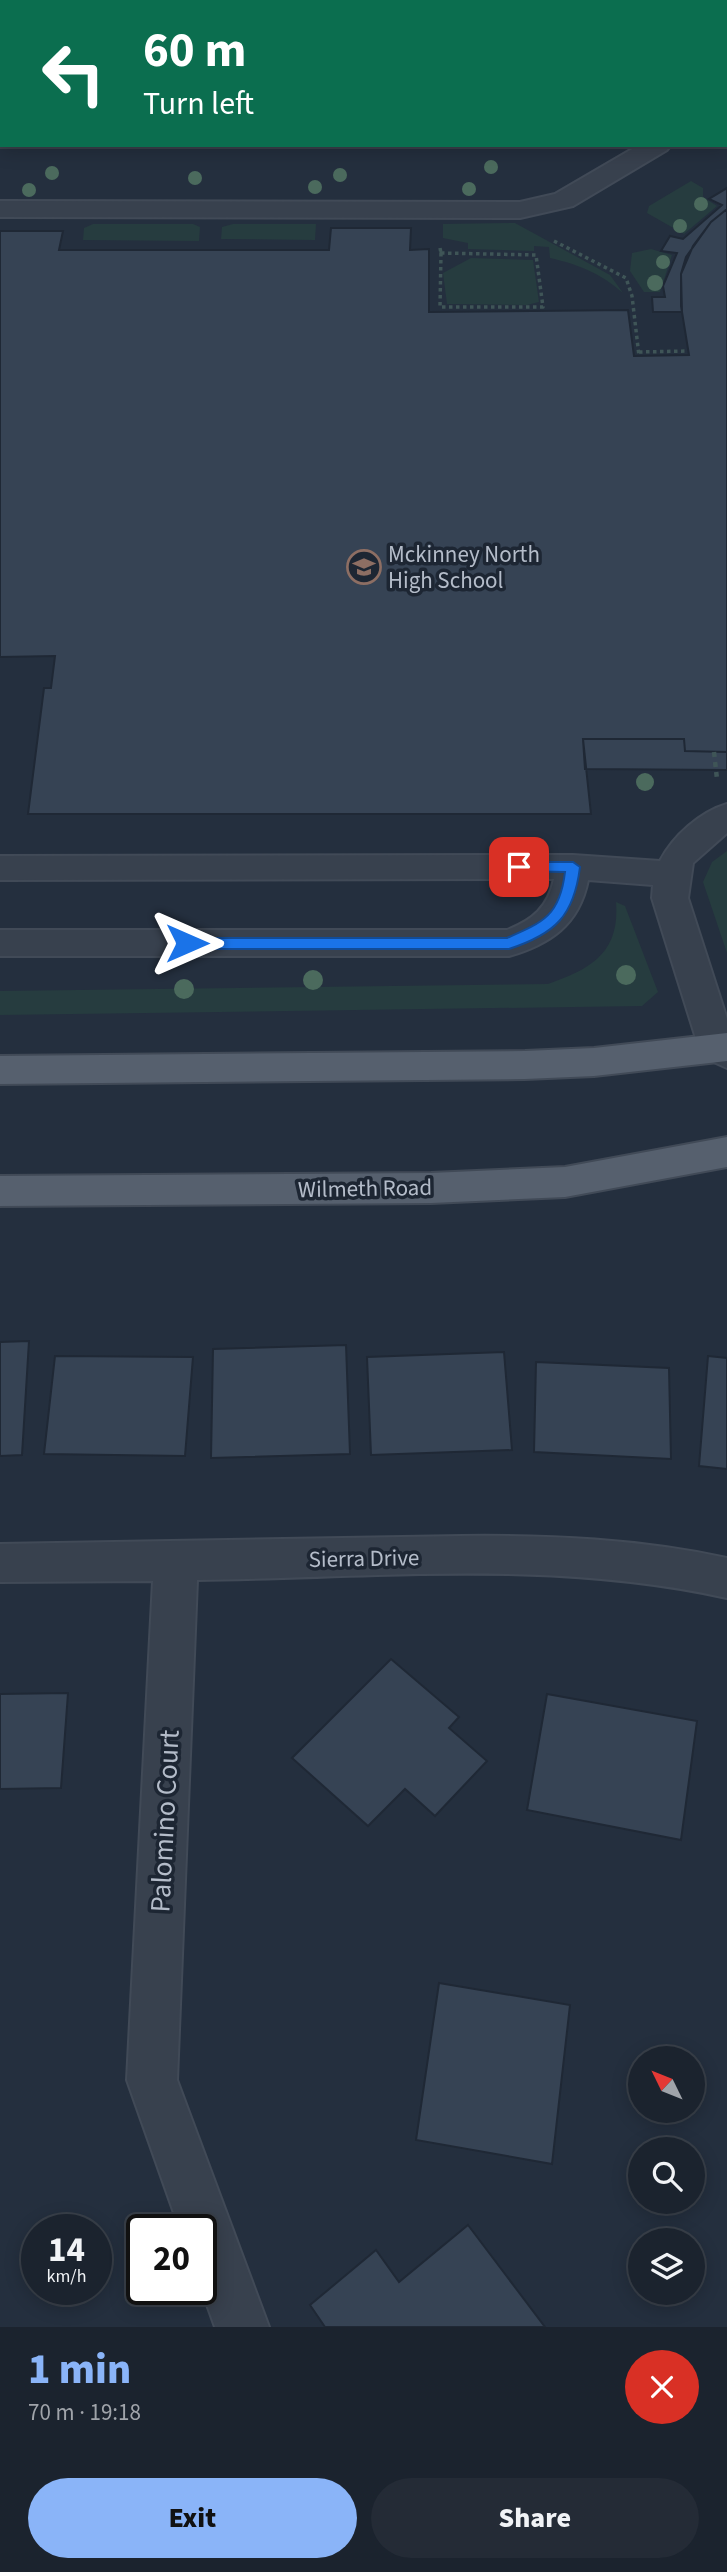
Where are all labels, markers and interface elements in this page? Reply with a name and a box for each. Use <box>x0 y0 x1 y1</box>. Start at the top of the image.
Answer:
text: 60 m <box>143 16 247 86</box>
icon: left <box>28 28 119 119</box>
text: Turn left <box>143 81 254 127</box>
place label: Mckinney North High School <box>388 538 540 597</box>
school or university icon: Mckinney North High School <box>345 548 383 586</box>
pin <box>489 837 549 897</box>
icon: arrive <box>500 848 538 886</box>
position arrow <box>150 906 224 980</box>
street label: Wilmeth Road <box>298 1171 432 1206</box>
street label: Sierra Drive <box>308 1541 420 1576</box>
street label: Palomino Court <box>140 1728 190 1913</box>
north arrow <box>628 2046 705 2123</box>
map controls <box>628 2046 705 2305</box>
button: search <box>628 2137 705 2214</box>
speed limit sign: 20 <box>126 2214 217 2305</box>
text: 14 <box>48 2225 85 2275</box>
button: layers <box>628 2228 705 2305</box>
text: km/h <box>47 2264 86 2289</box>
text: 1 min <box>28 2340 131 2400</box>
button: close <box>625 2350 699 2424</box>
text: 70 m · 19:18 <box>28 2396 141 2429</box>
button: Exit <box>28 2478 357 2558</box>
button: Share <box>371 2478 699 2558</box>

